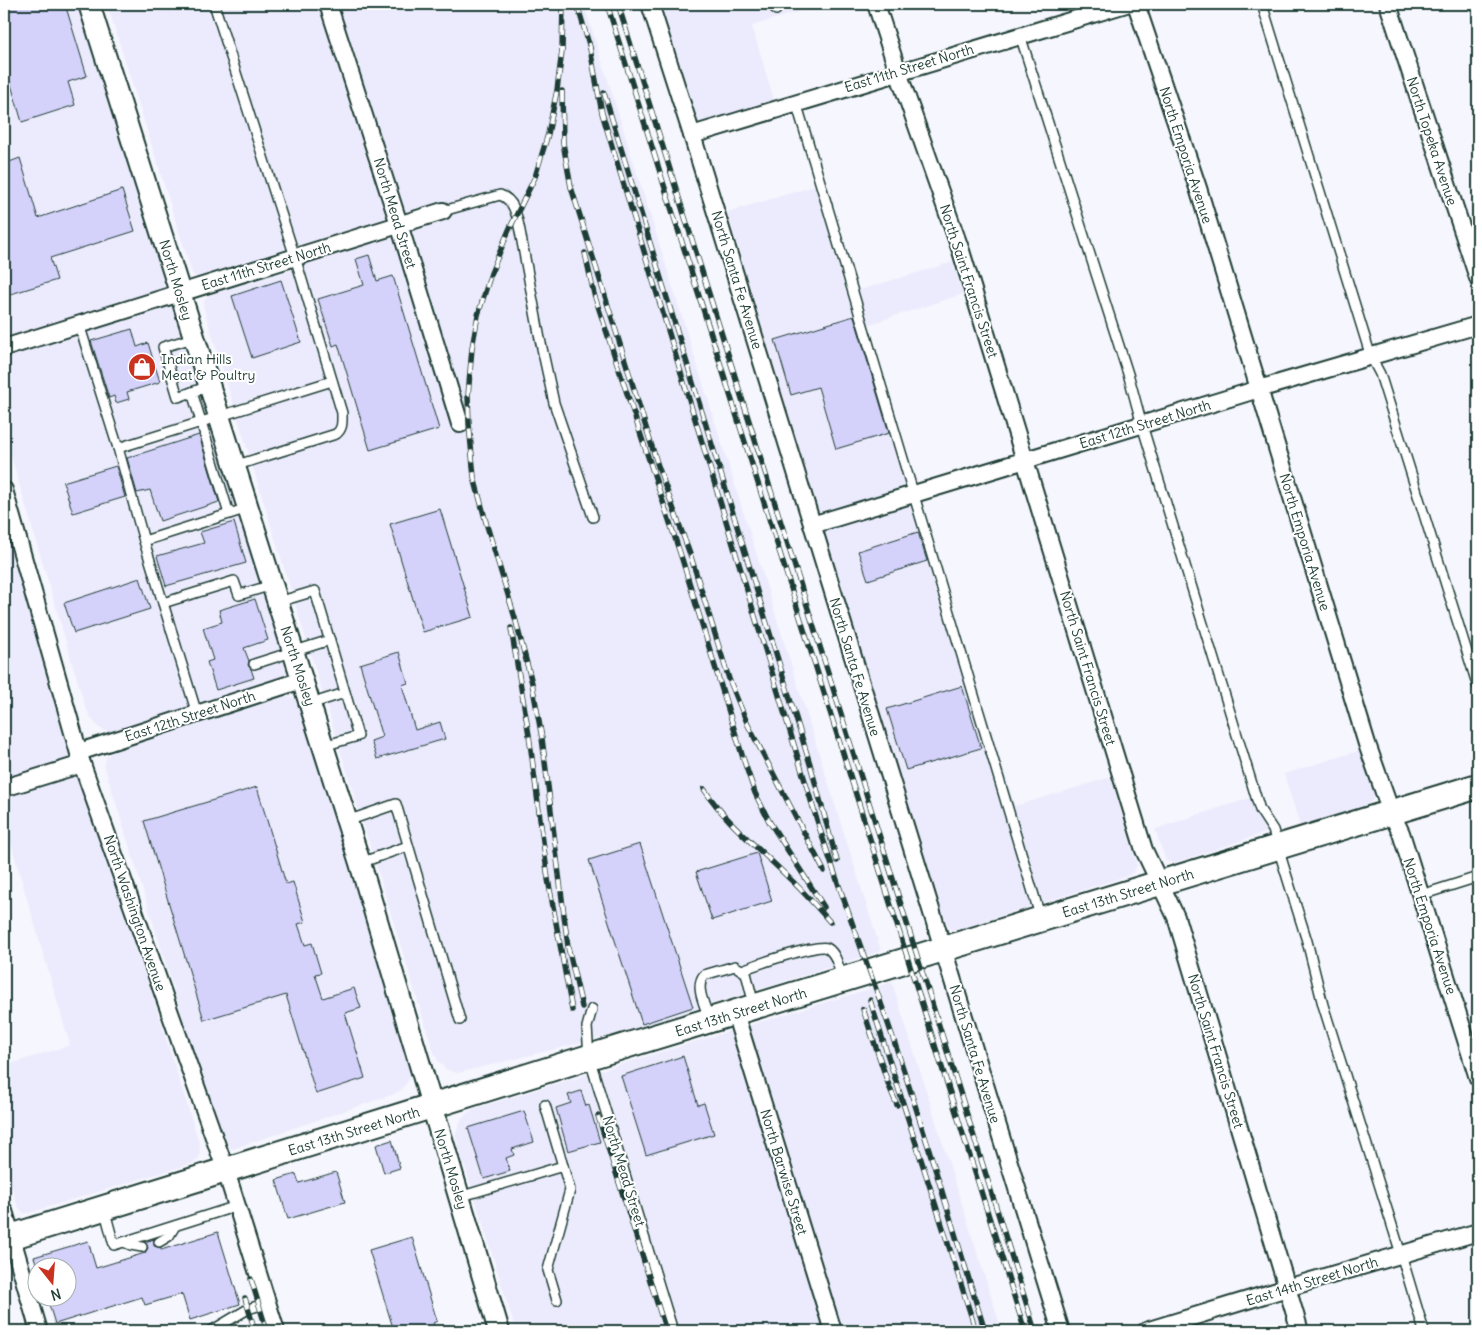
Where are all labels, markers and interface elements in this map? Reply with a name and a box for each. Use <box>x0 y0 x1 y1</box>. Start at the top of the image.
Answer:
street label: East 11th Street North <box>842 40 976 96</box>
street label: North Topeka Avenue <box>1403 74 1461 208</box>
street label: North Emporia Avenue <box>1155 84 1217 226</box>
street label: North Mead Street <box>370 155 420 271</box>
street label: North Saint Francis Street <box>936 202 1002 360</box>
street label: North Santa Fe Avenue <box>707 208 767 352</box>
street label: North Mosley <box>155 238 197 322</box>
street label: East 11th Street North <box>199 238 333 294</box>
place label: Indian Hills Meat & Poultry <box>161 350 256 384</box>
shop icon: Indian Hills Meat & Poultry <box>127 352 157 382</box>
street label: East 12th Street North <box>1077 395 1213 453</box>
street label: North Emporia Avenue <box>1276 471 1334 613</box>
street label: North Saint Francis Street <box>1056 589 1120 748</box>
street label: North Santa Fe Avenue <box>825 595 885 739</box>
street label: North Mosley <box>277 624 319 708</box>
street label: East 12th Street North <box>122 686 258 746</box>
street label: North Washington Avenue <box>100 833 170 993</box>
street label: North Emporia Avenue <box>1399 855 1461 997</box>
street label: East 13th Street North <box>1060 864 1196 922</box>
street label: North Saint Francis Street <box>1184 972 1248 1131</box>
street label: North Santa Fe Avenue <box>945 982 1005 1126</box>
street label: East 13th Street North <box>673 983 809 1041</box>
street label: East 13th Street North <box>286 1102 422 1160</box>
street label: North Barwise Street <box>756 1107 812 1237</box>
street label: North Mead Street <box>599 1113 649 1229</box>
street label: North Mosley <box>430 1127 472 1211</box>
street label: East 14th Street North <box>1244 1252 1380 1310</box>
north arrow <box>28 1258 78 1308</box>
text: N <box>49 1284 63 1304</box>

